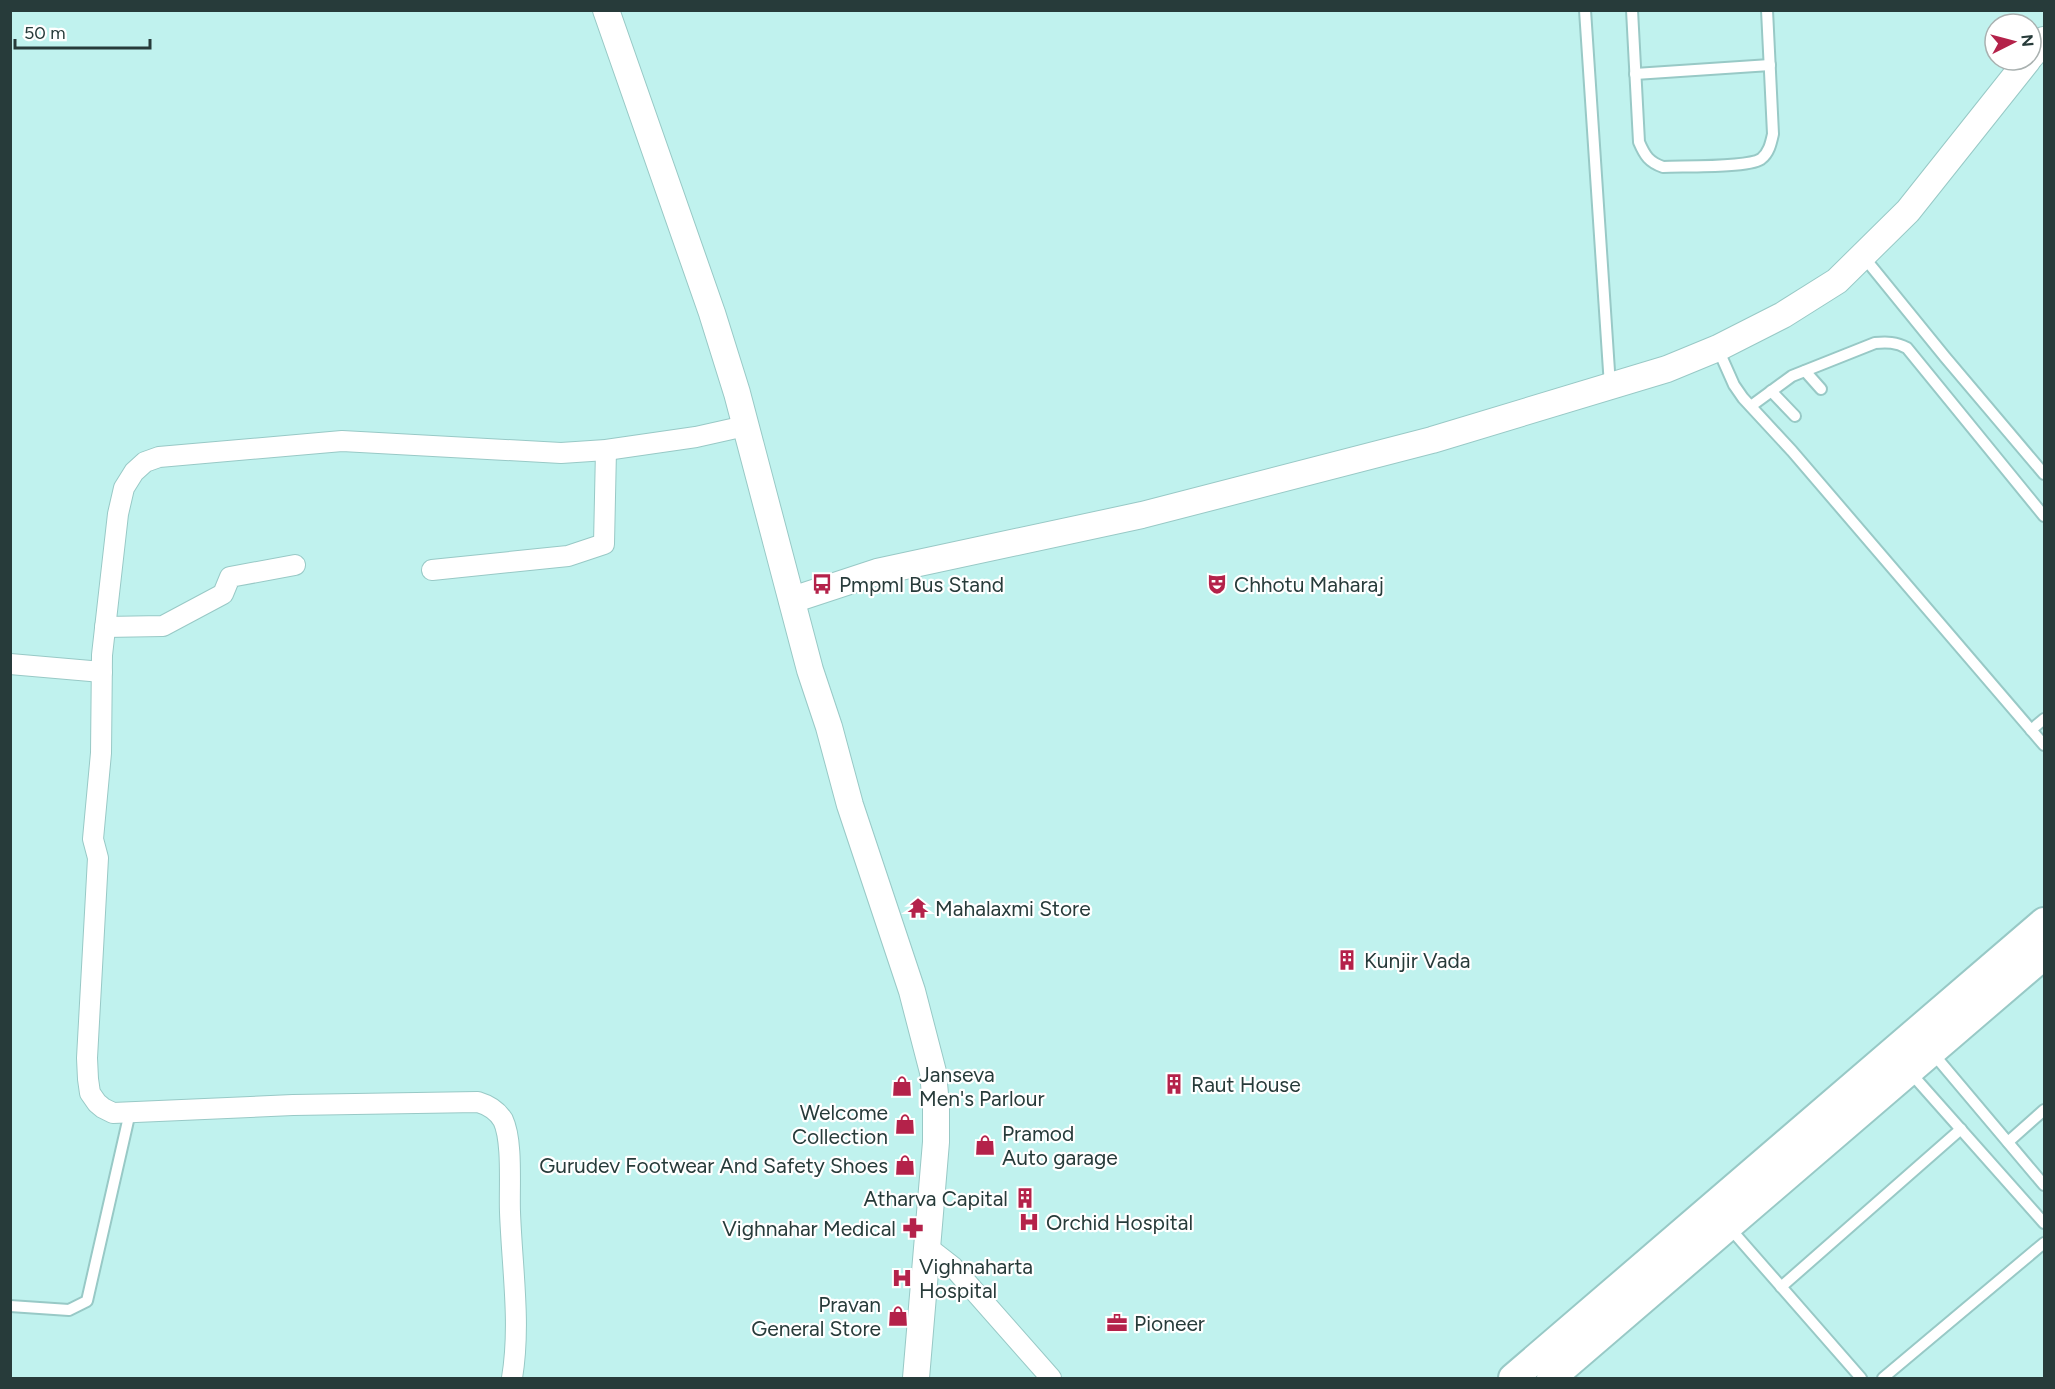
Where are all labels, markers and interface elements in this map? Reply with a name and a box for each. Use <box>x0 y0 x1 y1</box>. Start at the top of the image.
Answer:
scale bar <box>15 12 150 50</box>
north arrow <box>1983 12 2043 72</box>
text: 50 m <box>24 22 66 44</box>
text: N <box>2017 33 2038 48</box>
bus stop icon: Pmpml Bus Stand <box>810 572 834 596</box>
place label: Pmpml Bus Stand <box>839 572 1004 597</box>
theatre icon: Chhotu Maharaj <box>1205 572 1229 596</box>
place label: Chhotu Maharaj <box>1234 572 1384 597</box>
temple icon: Mahalaxmi Store <box>906 896 930 920</box>
place label: Mahalaxmi Store <box>935 896 1091 921</box>
building icon: Kunjir Vada <box>1335 948 1359 972</box>
place label: Kunjir Vada <box>1364 948 1470 973</box>
place label: Janseva Men's Parlour <box>919 1062 1045 1111</box>
building icon: Raut House <box>1162 1072 1186 1096</box>
place label: Raut House <box>1191 1072 1301 1097</box>
shop icon: Janseva Men's Parlour <box>890 1074 914 1098</box>
place label: Welcome Collection <box>792 1100 888 1149</box>
shop icon: Welcome Collection <box>893 1112 917 1136</box>
place label: Pramod Auto garage <box>1002 1121 1118 1170</box>
shop icon: Pramod Auto garage <box>973 1133 997 1157</box>
place label: Gurudev Footwear And Safety Shoes <box>539 1153 888 1178</box>
shop icon: Gurudev Footwear And Safety Shoes <box>893 1153 917 1177</box>
place label: Atharva Capital <box>863 1186 1008 1211</box>
building icon: Atharva Capital <box>1013 1186 1037 1210</box>
hospital icon: Orchid Hospital <box>1017 1210 1041 1234</box>
place label: Orchid Hospital <box>1046 1210 1193 1235</box>
place label: Vighnahar Medical <box>722 1216 896 1241</box>
pharmacy icon: Vighnahar Medical <box>901 1216 925 1240</box>
place label: Vighnaharta Hospital <box>919 1254 1033 1303</box>
hospital icon: Vighnaharta Hospital <box>890 1266 914 1290</box>
place label: Pravan General Store <box>751 1292 881 1341</box>
shop icon: Pravan General Store <box>886 1304 910 1328</box>
office icon: Pioneer <box>1105 1311 1129 1335</box>
place label: Pioneer <box>1134 1311 1205 1336</box>

